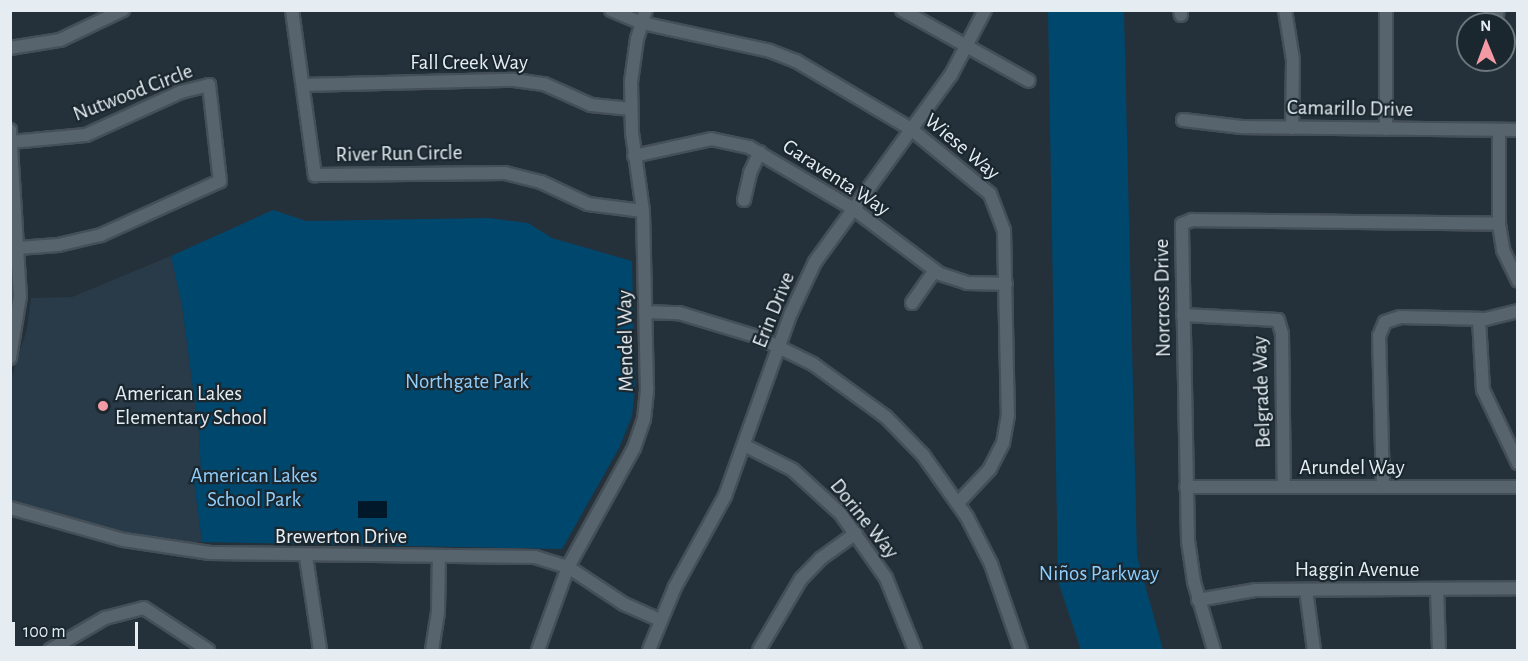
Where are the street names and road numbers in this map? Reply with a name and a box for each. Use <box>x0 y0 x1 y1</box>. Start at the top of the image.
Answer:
street label: Fall Creek Way <box>410 50 528 76</box>
street label: Nutwood Circle <box>70 59 196 127</box>
street label: Camarillo Drive <box>1287 95 1413 123</box>
street label: Wiese Way <box>919 108 1005 186</box>
street label: Garaventa Way <box>778 134 894 222</box>
street label: River Run Circle <box>335 140 463 168</box>
street label: Norcross Drive <box>1149 239 1177 357</box>
street label: Erin Drive <box>747 268 801 352</box>
street label: Mendel Way <box>613 290 639 392</box>
street label: Belgrade Way <box>1247 335 1277 449</box>
street label: Arundel Way <box>1299 455 1405 481</box>
street label: Dorine Way <box>824 474 904 564</box>
street label: Brewerton Drive <box>275 524 407 550</box>
street label: Haggin Avenue <box>1295 557 1419 583</box>

